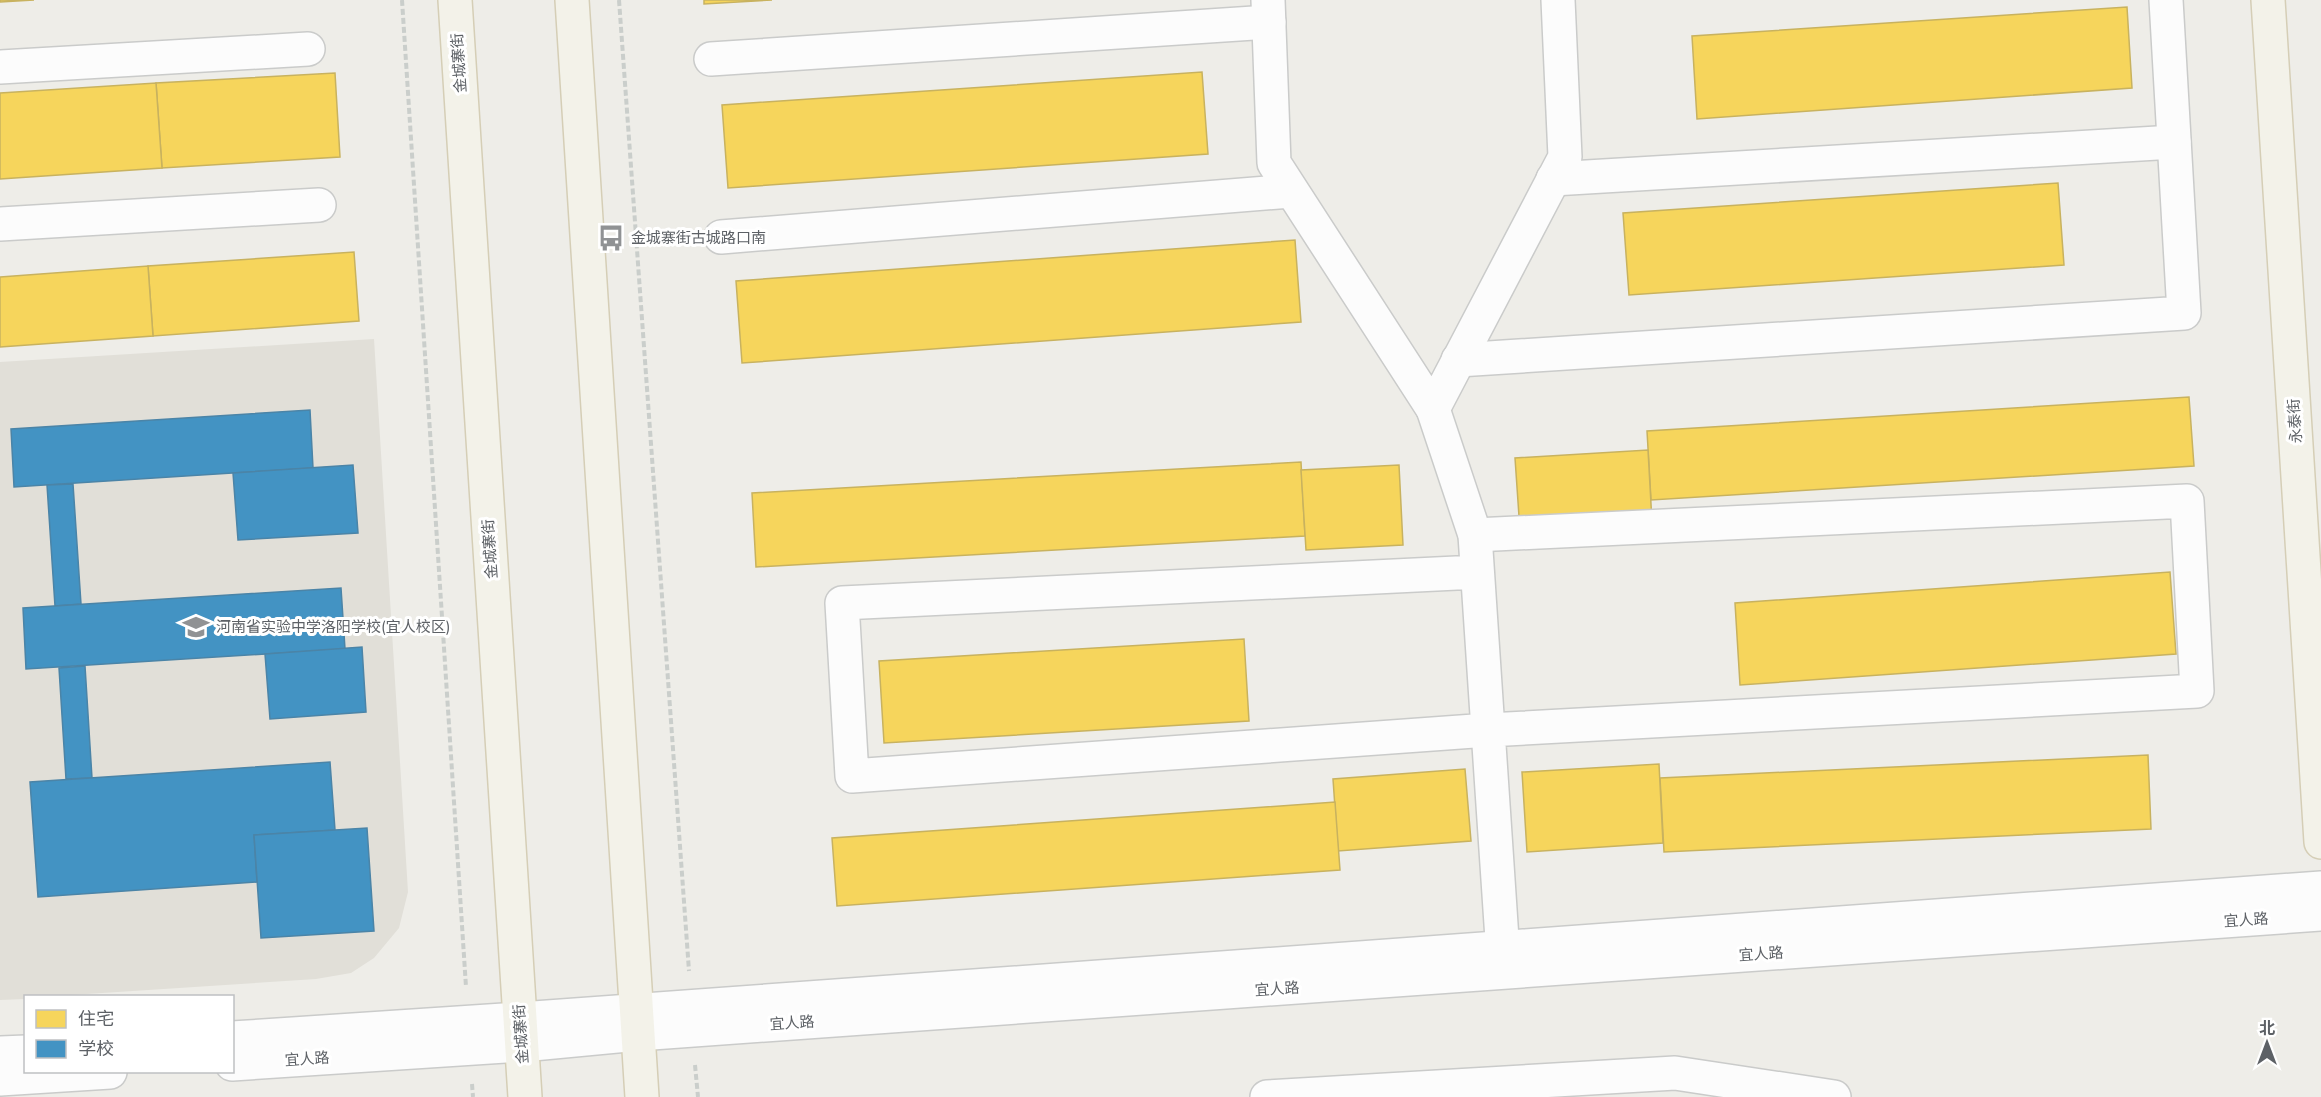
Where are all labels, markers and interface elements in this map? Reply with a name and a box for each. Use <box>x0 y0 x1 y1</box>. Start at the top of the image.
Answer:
street label: 金城寨街 <box>447 32 471 94</box>
bus stop icon: 金城寨街古城路口南 <box>596 223 626 253</box>
place label: 金城寨街古城路口南 <box>631 228 766 248</box>
street label: 永泰街 <box>2283 398 2307 444</box>
street label: 金城寨街 <box>478 518 502 580</box>
school or university icon: 河南省实验中学洛阳学校(宜人校区) <box>181 612 211 642</box>
place label: 河南省实验中学洛阳学校(宜人校区) <box>216 617 451 637</box>
street label: 宜人路 <box>2223 908 2269 932</box>
street label: 宜人路 <box>1738 942 1784 966</box>
street label: 宜人路 <box>1254 977 1300 1001</box>
legend <box>24 995 234 1073</box>
street label: 金城寨街 <box>509 1003 533 1065</box>
text: 住宅 <box>78 1007 114 1031</box>
street label: 宜人路 <box>769 1011 815 1035</box>
north arrow <box>2237 1013 2297 1073</box>
text: 北 <box>2259 1018 2275 1040</box>
text: 学校 <box>78 1037 114 1061</box>
street label: 宜人路 <box>284 1047 330 1071</box>

